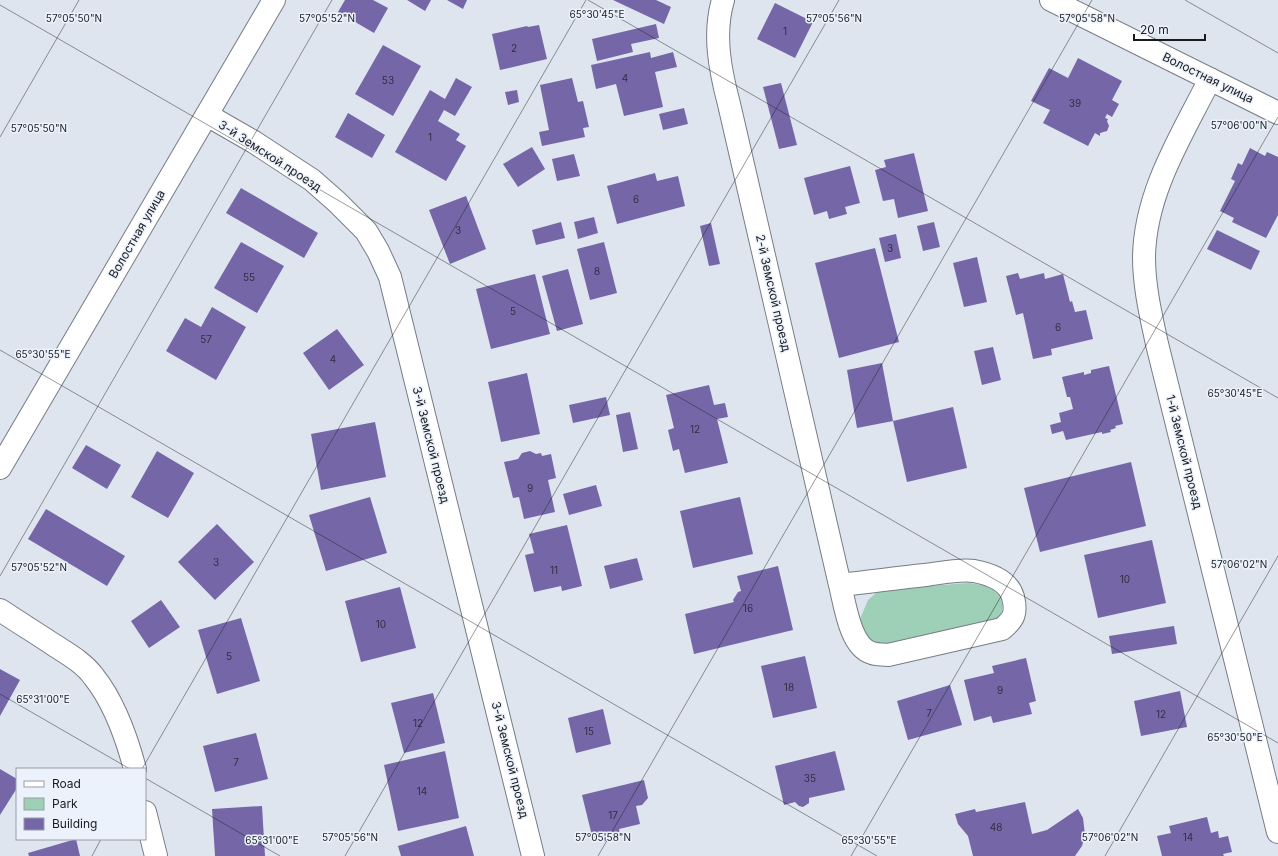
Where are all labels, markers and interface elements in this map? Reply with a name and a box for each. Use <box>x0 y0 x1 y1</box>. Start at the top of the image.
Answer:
text: 65°30'45"E <box>570 8 624 20</box>
text: 57°05'50"N <box>46 12 102 24</box>
text: 57°05'52"N <box>299 12 355 24</box>
text: 57°05'56"N <box>806 12 862 24</box>
text: 57°05'58"N <box>1059 12 1115 24</box>
scale bar <box>1134 16 1205 42</box>
text: 20 m <box>1140 22 1169 37</box>
house number: 1 <box>783 25 787 37</box>
house number: 2 <box>511 42 517 54</box>
street label: Волостная улица <box>1160 49 1256 106</box>
house number: 4 <box>622 72 628 84</box>
house number: 53 <box>382 74 394 86</box>
house number: 39 <box>1069 97 1081 109</box>
street label: 3-й Земской проезд <box>216 117 325 195</box>
text: 57°06'00"N <box>1211 119 1267 131</box>
text: 57°05'50"N <box>11 122 67 134</box>
house number: 1 <box>428 131 432 143</box>
street label: Волостная улица <box>105 187 168 281</box>
house number: 6 <box>633 193 639 205</box>
house number: 3 <box>455 224 461 236</box>
street label: 2-й Земской проезд <box>753 233 794 353</box>
house number: 3 <box>887 242 893 254</box>
house number: 8 <box>594 265 600 277</box>
house number: 55 <box>243 271 255 283</box>
house number: 5 <box>510 305 516 317</box>
house number: 6 <box>1055 321 1061 333</box>
house number: 57 <box>200 333 212 345</box>
text: 65°30'55"E <box>15 348 71 360</box>
house number: 4 <box>330 353 336 365</box>
street label: 3-й Земской проезд <box>410 385 453 505</box>
text: 65°30'45"E <box>1208 387 1262 399</box>
street label: 1-й Земской проезд <box>1163 393 1206 511</box>
house number: 12 <box>690 423 700 435</box>
house number: 9 <box>527 482 533 494</box>
house number: 3 <box>213 556 219 568</box>
text: 57°06'02"N <box>1211 558 1267 570</box>
text: 57°05'52"N <box>11 561 67 573</box>
house number: 11 <box>550 564 558 576</box>
house number: 10 <box>1120 573 1130 585</box>
house number: 16 <box>743 602 753 614</box>
house number: 10 <box>376 618 386 630</box>
house number: 5 <box>226 650 232 662</box>
house number: 18 <box>784 681 794 693</box>
house number: 9 <box>997 684 1003 696</box>
text: 65°31'00"E <box>16 693 70 705</box>
street label: 3-й Земской проезд <box>489 700 532 820</box>
house number: 7 <box>926 707 932 719</box>
house number: 12 <box>1156 708 1166 720</box>
house number: 12 <box>413 717 423 729</box>
house number: 15 <box>584 725 594 737</box>
text: 65°30'50"E <box>1207 731 1263 743</box>
house number: 7 <box>233 756 239 768</box>
legend <box>16 768 146 840</box>
house number: 35 <box>804 772 816 784</box>
text: Road <box>52 776 81 791</box>
house number: 14 <box>417 785 427 797</box>
text: Park <box>52 796 78 811</box>
house number: 17 <box>608 809 618 821</box>
text: Building <box>52 816 97 831</box>
house number: 48 <box>990 821 1002 833</box>
text: 57°05'56"N <box>322 831 378 843</box>
text: 57°05'58"N <box>575 831 631 843</box>
text: 57°06'02"N <box>1082 831 1138 843</box>
house number: 14 <box>1183 831 1193 843</box>
text: 65°31'00"E <box>245 834 299 846</box>
text: 65°30'55"E <box>841 834 897 846</box>

